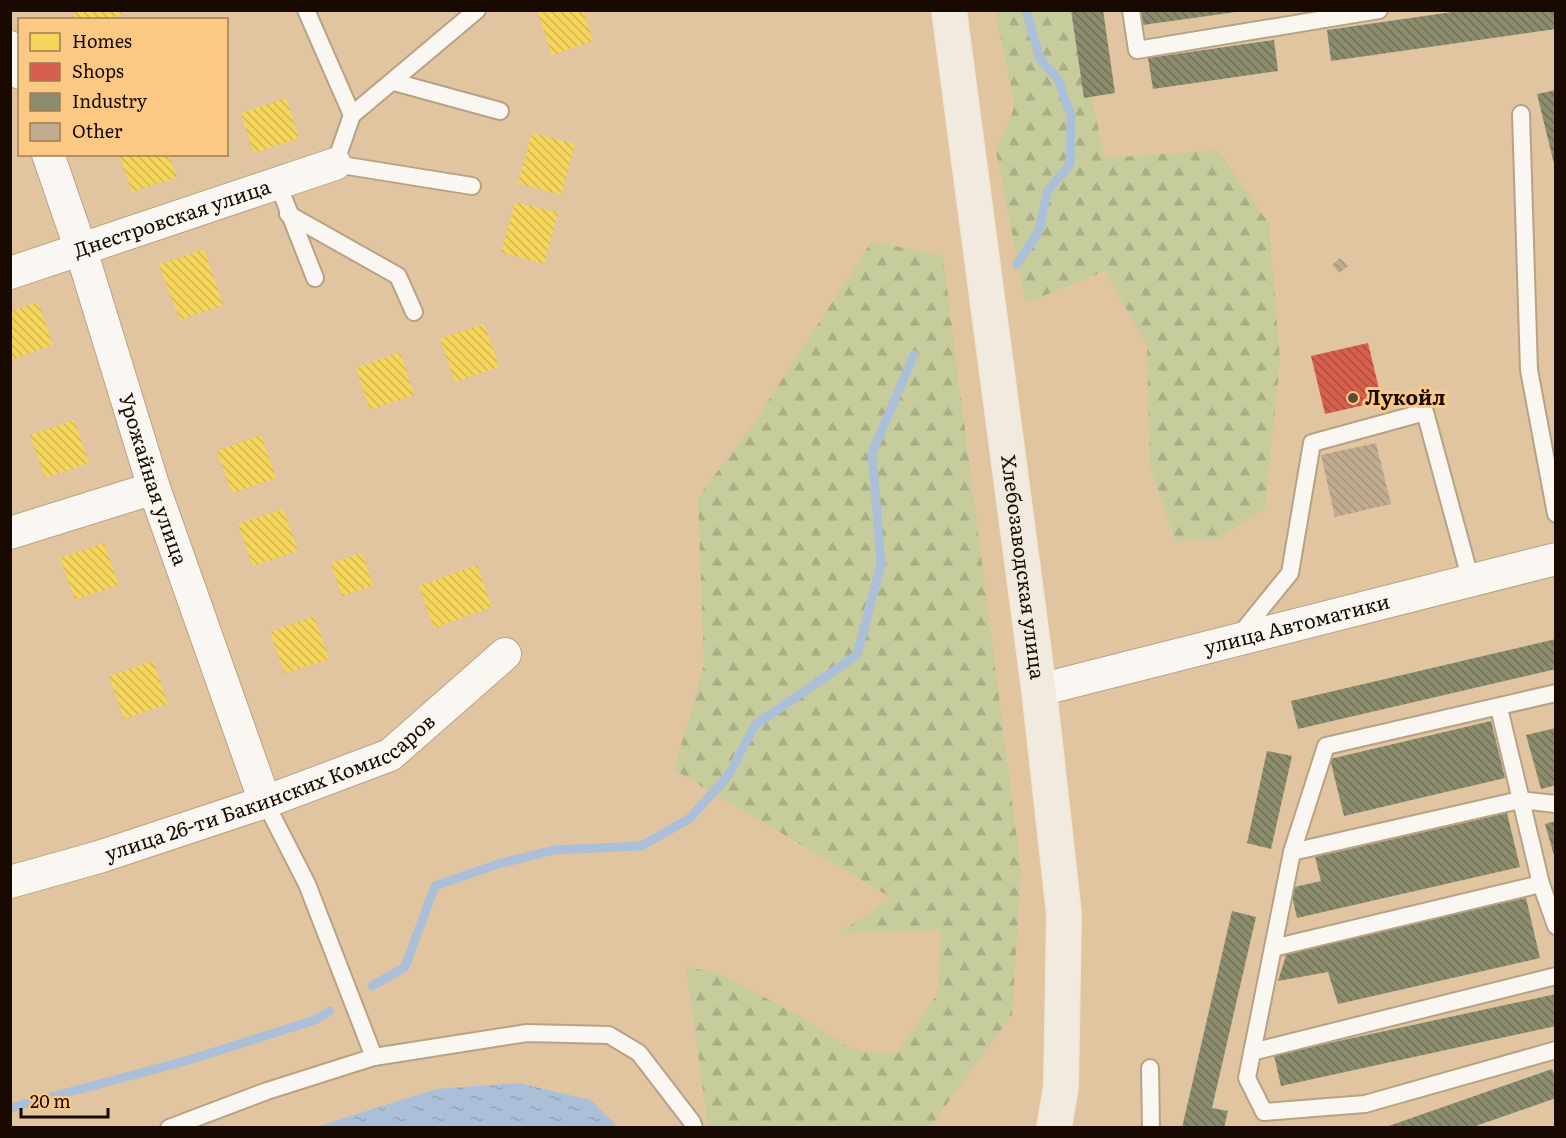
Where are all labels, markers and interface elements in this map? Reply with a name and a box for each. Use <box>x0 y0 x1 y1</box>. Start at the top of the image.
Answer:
legend <box>18 18 228 156</box>
text: Homes <box>72 27 132 54</box>
text: Shops <box>72 57 124 84</box>
text: Industry <box>72 87 148 114</box>
text: Other <box>72 117 123 144</box>
street label: Днестровская улица <box>69 170 274 264</box>
place label: Лукойл <box>1365 381 1445 411</box>
street label: Урожайная улица <box>113 389 197 569</box>
marker: Лукойл <box>1346 391 1360 405</box>
street label: Хлебозаводская улица <box>995 453 1054 681</box>
street label: улица Автоматики <box>1200 585 1393 661</box>
street label: улица 26-ти Бакинских Комиссаров <box>100 705 441 867</box>
scale bar <box>21 1081 108 1119</box>
text: 20 m <box>30 1087 71 1114</box>

